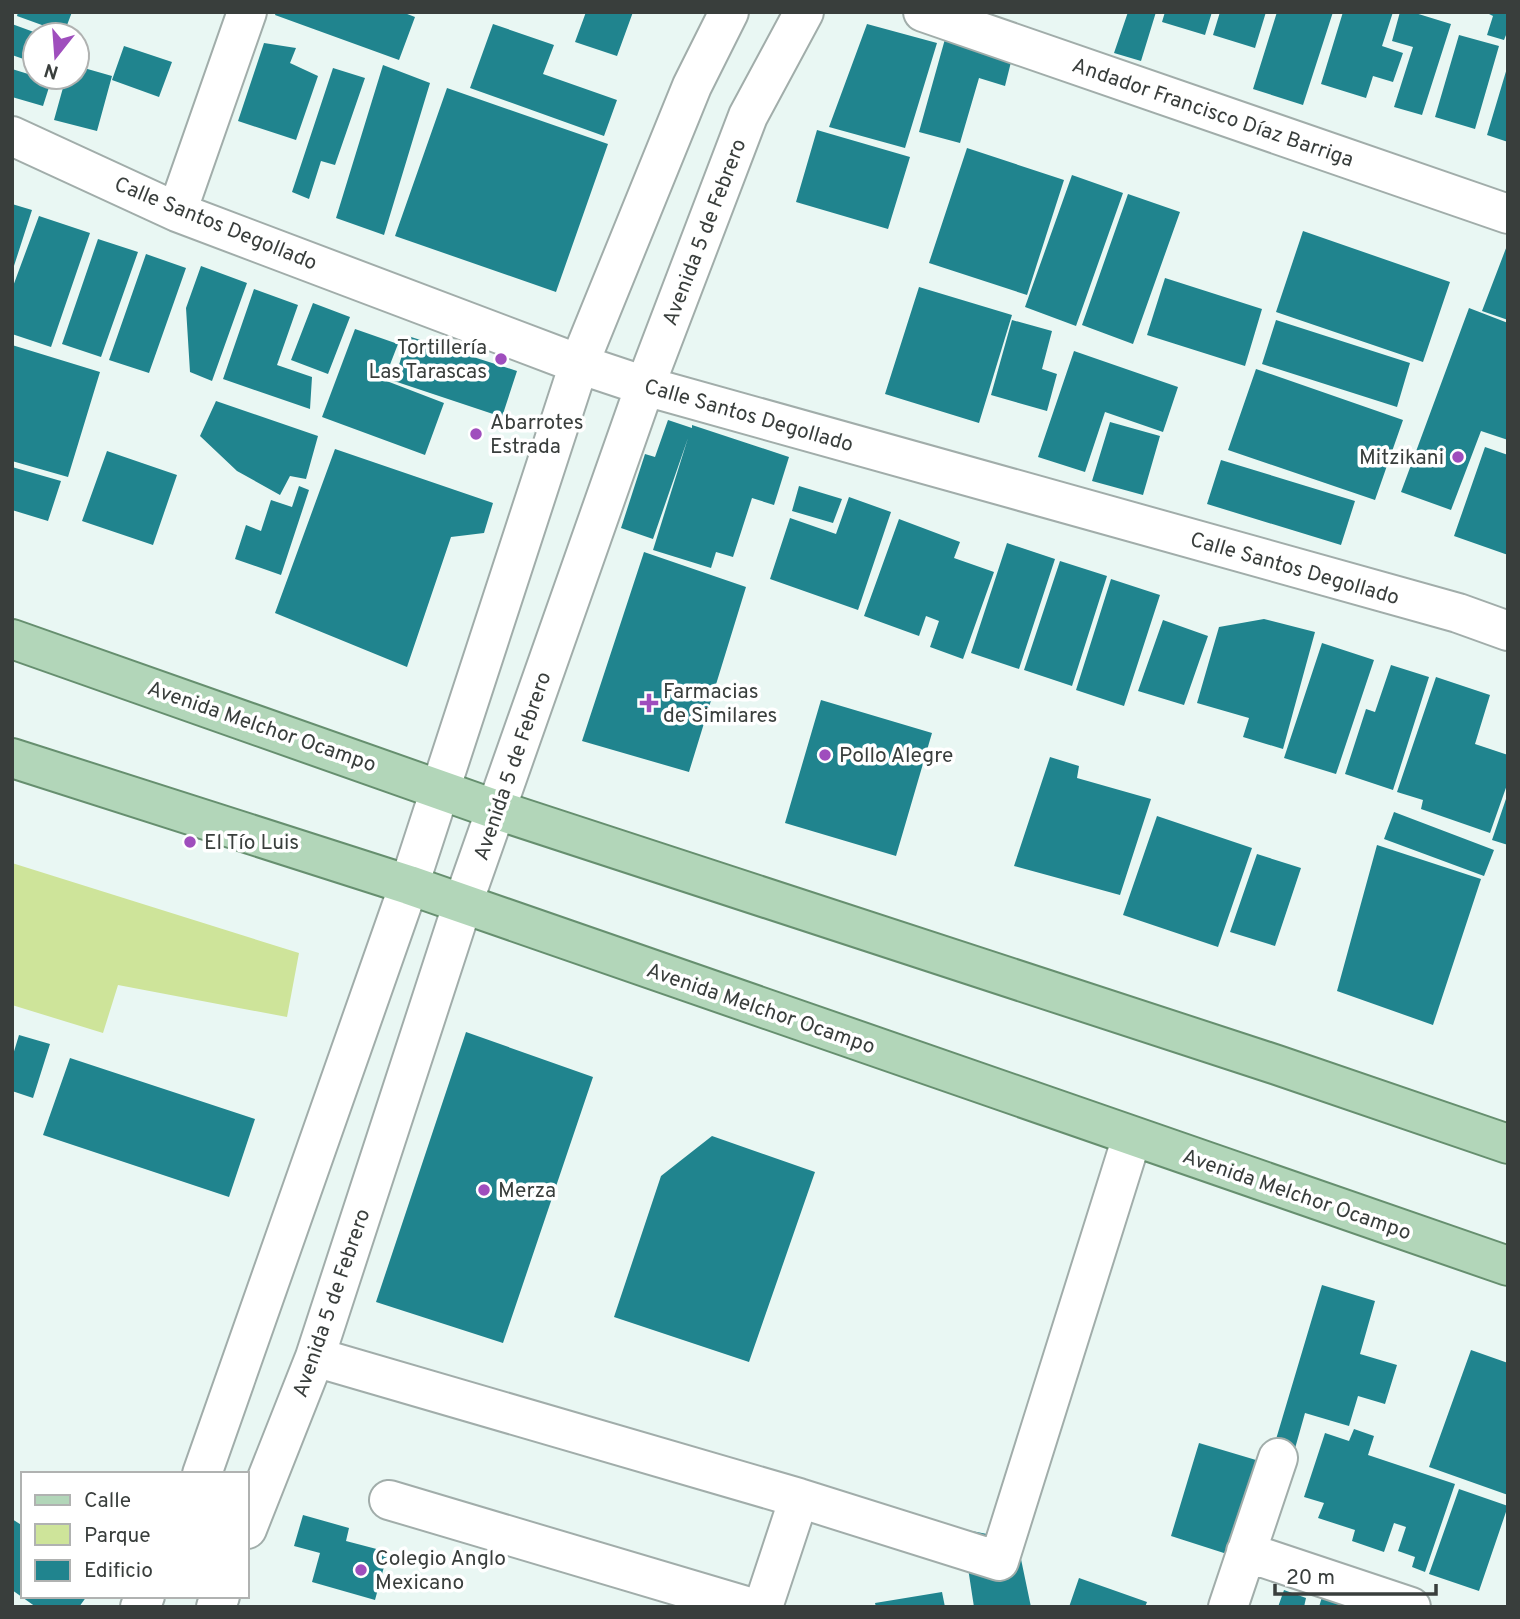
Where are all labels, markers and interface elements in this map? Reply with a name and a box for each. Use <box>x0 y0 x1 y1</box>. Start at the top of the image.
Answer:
north arrow <box>21 21 91 91</box>
street label: Andador Francisco Díaz Barriga <box>1068 52 1357 174</box>
text: N <box>42 57 62 84</box>
street label: Avenida 5 de Febrero <box>657 135 753 330</box>
street label: Calle Santos Degollado <box>110 171 321 277</box>
place label: Tortillería Las Tarascas <box>368 335 487 386</box>
marker: Tortillería Las Tarascas <box>493 351 509 367</box>
street label: Calle Santos Degollado <box>641 374 856 459</box>
place label: Abarrotes Estrada <box>490 410 584 461</box>
marker: Abarrotes Estrada <box>468 426 484 442</box>
place label: Mitzikani <box>1359 445 1444 472</box>
marker: Mitzikani <box>1450 449 1466 465</box>
street label: Calle Santos Degollado <box>1187 527 1402 612</box>
street label: Avenida 5 de Febrero <box>468 669 558 864</box>
street label: Avenida Melchor Ocampo <box>144 676 379 779</box>
place label: Farmacias de Similares <box>663 679 777 730</box>
marker: Farmacias de Similares <box>641 695 657 711</box>
place label: Pollo Alegre <box>839 743 953 770</box>
marker: Pollo Alegre <box>817 747 833 763</box>
place label: El Tío Luis <box>204 830 299 857</box>
marker: El Tío Luis <box>182 834 198 850</box>
street label: Avenida Melchor Ocampo <box>643 958 878 1061</box>
street label: Avenida Melchor Ocampo <box>1179 1144 1414 1247</box>
place label: Merza <box>498 1178 556 1205</box>
marker: Merza <box>476 1182 492 1198</box>
street label: Avenida 5 de Febrero <box>287 1206 377 1401</box>
legend <box>21 1472 248 1598</box>
text: Calle <box>84 1488 131 1515</box>
text: Parque <box>84 1523 151 1550</box>
place label: Colegio Anglo Mexicano <box>375 1546 506 1597</box>
scale bar <box>1275 1552 1436 1596</box>
text: Edificio <box>84 1558 153 1585</box>
marker: Colegio Anglo Mexicano <box>353 1562 369 1578</box>
text: 20 m <box>1286 1565 1335 1592</box>

